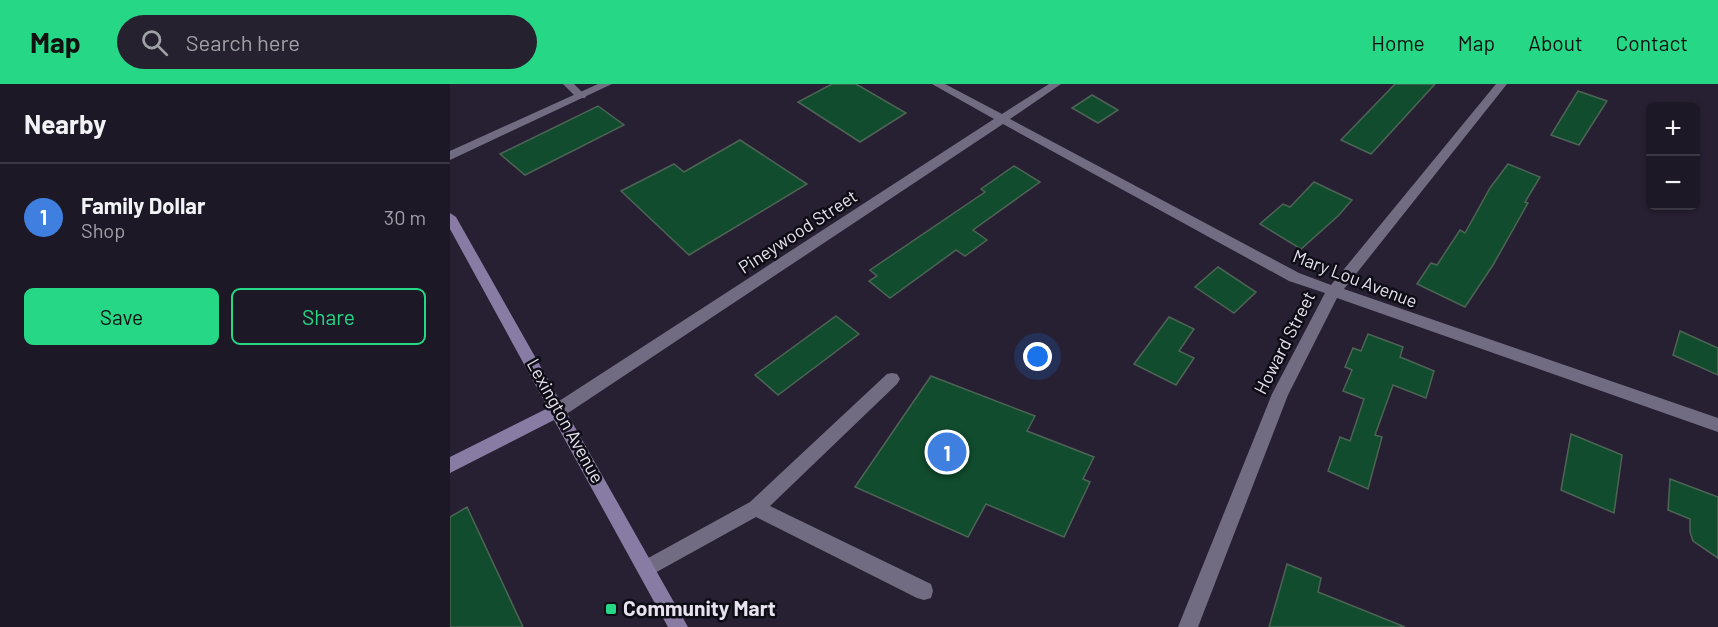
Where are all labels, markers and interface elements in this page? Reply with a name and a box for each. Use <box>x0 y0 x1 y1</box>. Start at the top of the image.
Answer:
search box <box>117 15 537 69</box>
text: Map <box>30 25 81 59</box>
icon: search <box>138 26 171 59</box>
text: Search here <box>186 29 300 55</box>
text: Home <box>1371 30 1425 55</box>
text: Map <box>1458 30 1495 55</box>
text: About <box>1528 30 1583 55</box>
text: Contact <box>1616 30 1688 55</box>
map controls <box>1646 102 1700 210</box>
button: + <box>1646 102 1700 156</box>
text: Nearby <box>24 108 106 139</box>
button: − <box>1646 156 1700 210</box>
street label: Pineywood Street <box>734 185 861 278</box>
text: Family Dollar <box>81 192 205 218</box>
text: 1 <box>40 205 47 229</box>
text: 30 m <box>384 205 426 229</box>
text: Shop <box>81 218 125 242</box>
street label: Mary Lou Avenue <box>1290 244 1421 312</box>
button: Save <box>24 288 219 345</box>
button: Share <box>231 288 426 345</box>
street label: Howard Street <box>1249 288 1319 398</box>
your location <box>1023 342 1052 371</box>
street label: Lexington Avenue <box>523 355 609 486</box>
pin: 1 <box>928 430 966 475</box>
place label: Community Mart <box>623 595 776 620</box>
marker: Community Mart <box>604 602 618 616</box>

